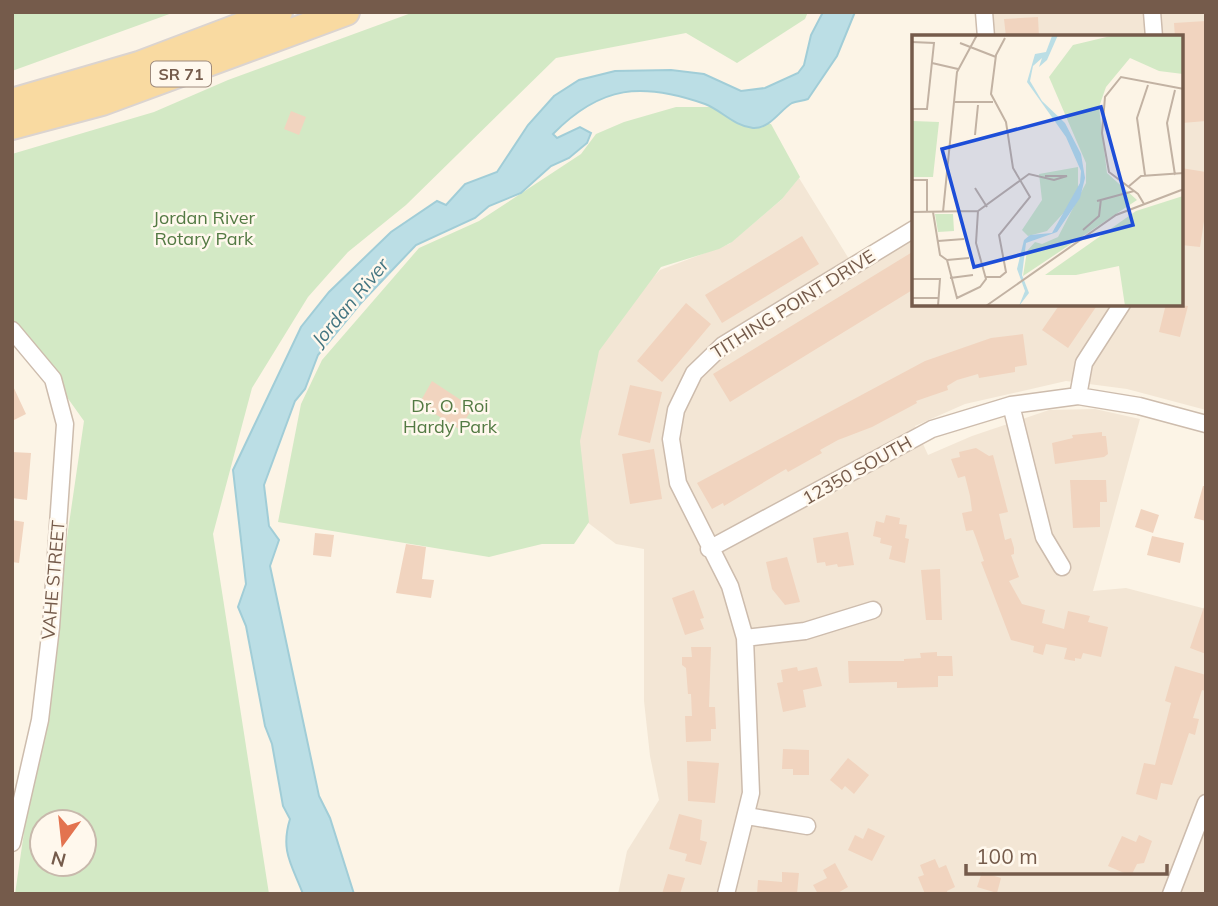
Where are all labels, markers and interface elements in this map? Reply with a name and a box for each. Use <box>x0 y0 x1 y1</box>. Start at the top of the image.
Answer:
inset map <box>912 35 1183 306</box>
road number: SR 71 <box>151 61 211 86</box>
park label: Jordan River Rotary Park <box>153 206 255 250</box>
street label: TITHING POINT DRIVE <box>707 244 879 364</box>
water label: Jordan River <box>305 252 394 352</box>
park label: Dr. O. Roi Hardy Park <box>403 394 498 438</box>
street label: 12350 SOUTH <box>798 430 916 510</box>
street label: VAHE STREET <box>36 519 70 641</box>
north arrow <box>28 808 98 878</box>
scale bar <box>966 832 1167 876</box>
text: 100 m <box>976 843 1038 869</box>
text: N <box>49 846 69 873</box>

